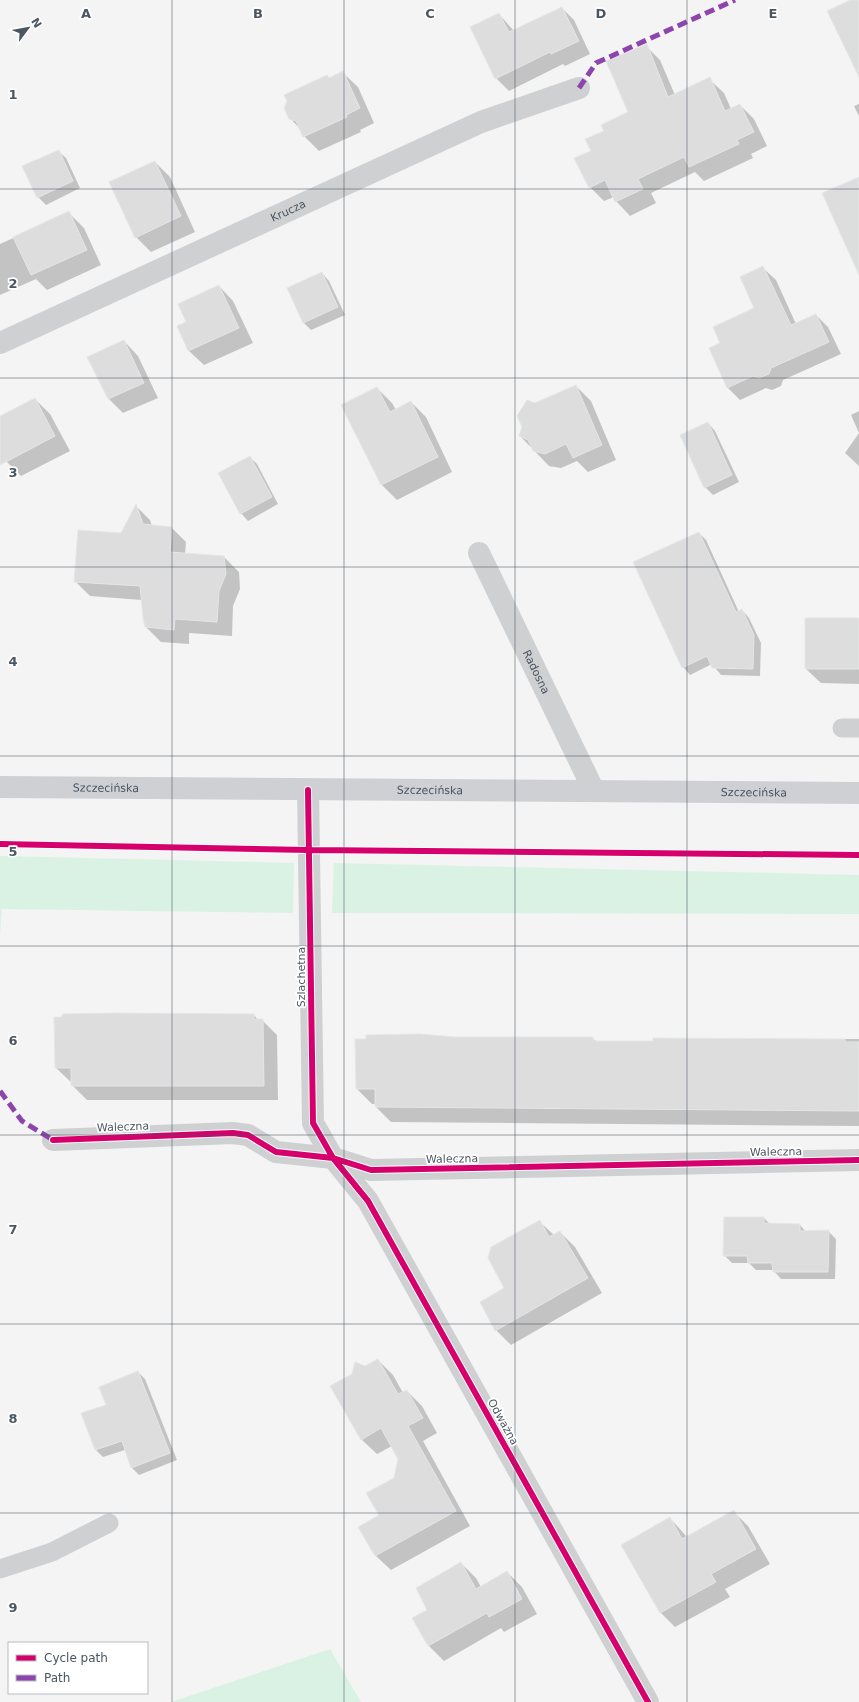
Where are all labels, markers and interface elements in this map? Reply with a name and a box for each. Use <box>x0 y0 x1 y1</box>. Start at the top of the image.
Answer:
text: A <box>81 6 91 21</box>
text: B <box>253 6 263 21</box>
text: C <box>425 6 435 21</box>
text: D <box>596 6 607 21</box>
text: E <box>769 6 777 21</box>
north arrow <box>8 8 48 48</box>
text: N <box>28 16 44 30</box>
text: 1 <box>8 87 18 102</box>
street label: Krucza <box>268 197 308 224</box>
text: 2 <box>8 276 18 291</box>
text: 3 <box>8 465 18 480</box>
street label: Radosna <box>520 648 553 696</box>
text: 4 <box>8 654 18 669</box>
street label: Szczecińska <box>73 781 139 794</box>
street label: Szczecińska <box>397 783 463 797</box>
street label: Szczecińska <box>721 786 787 799</box>
text: 5 <box>8 844 18 859</box>
street label: Szlachetna <box>295 947 308 1007</box>
text: 6 <box>8 1033 18 1048</box>
street label: Waleczna <box>97 1120 149 1134</box>
street label: Waleczna <box>750 1145 802 1159</box>
street label: Waleczna <box>426 1152 478 1166</box>
text: 7 <box>8 1222 18 1237</box>
street label: Odważna <box>485 1397 521 1447</box>
text: 8 <box>8 1411 18 1426</box>
text: 9 <box>8 1600 18 1615</box>
legend <box>8 1642 148 1694</box>
text: Cycle path <box>44 1651 108 1665</box>
text: Path <box>44 1671 70 1685</box>

